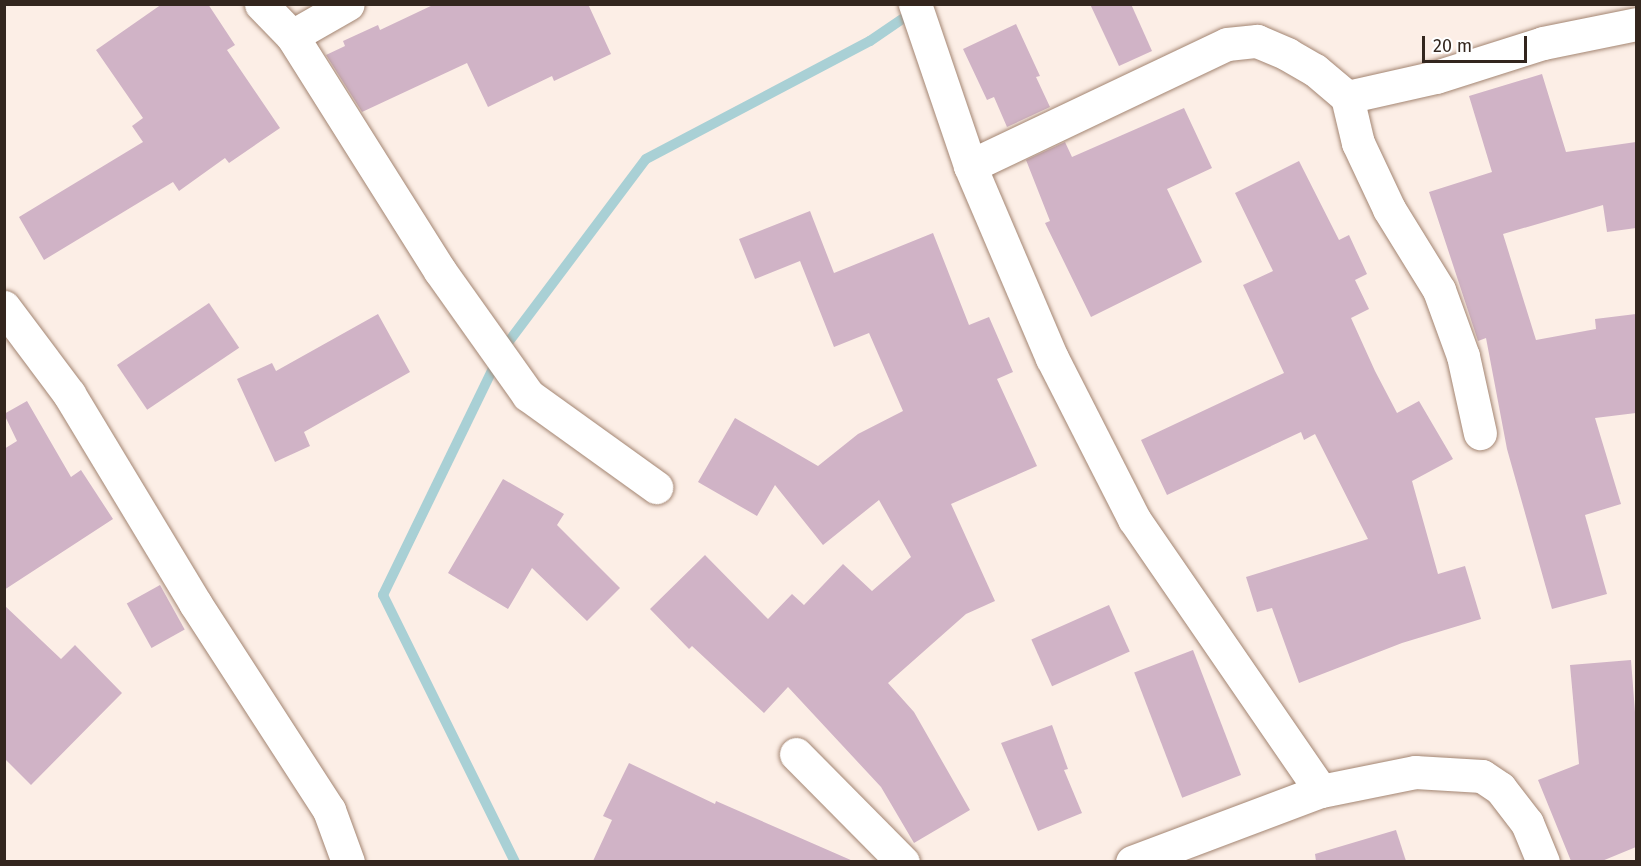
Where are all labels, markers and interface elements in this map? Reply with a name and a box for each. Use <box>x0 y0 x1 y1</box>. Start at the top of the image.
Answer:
scale bar <box>1425 24 1530 62</box>
text: 20 m <box>1433 35 1472 57</box>

